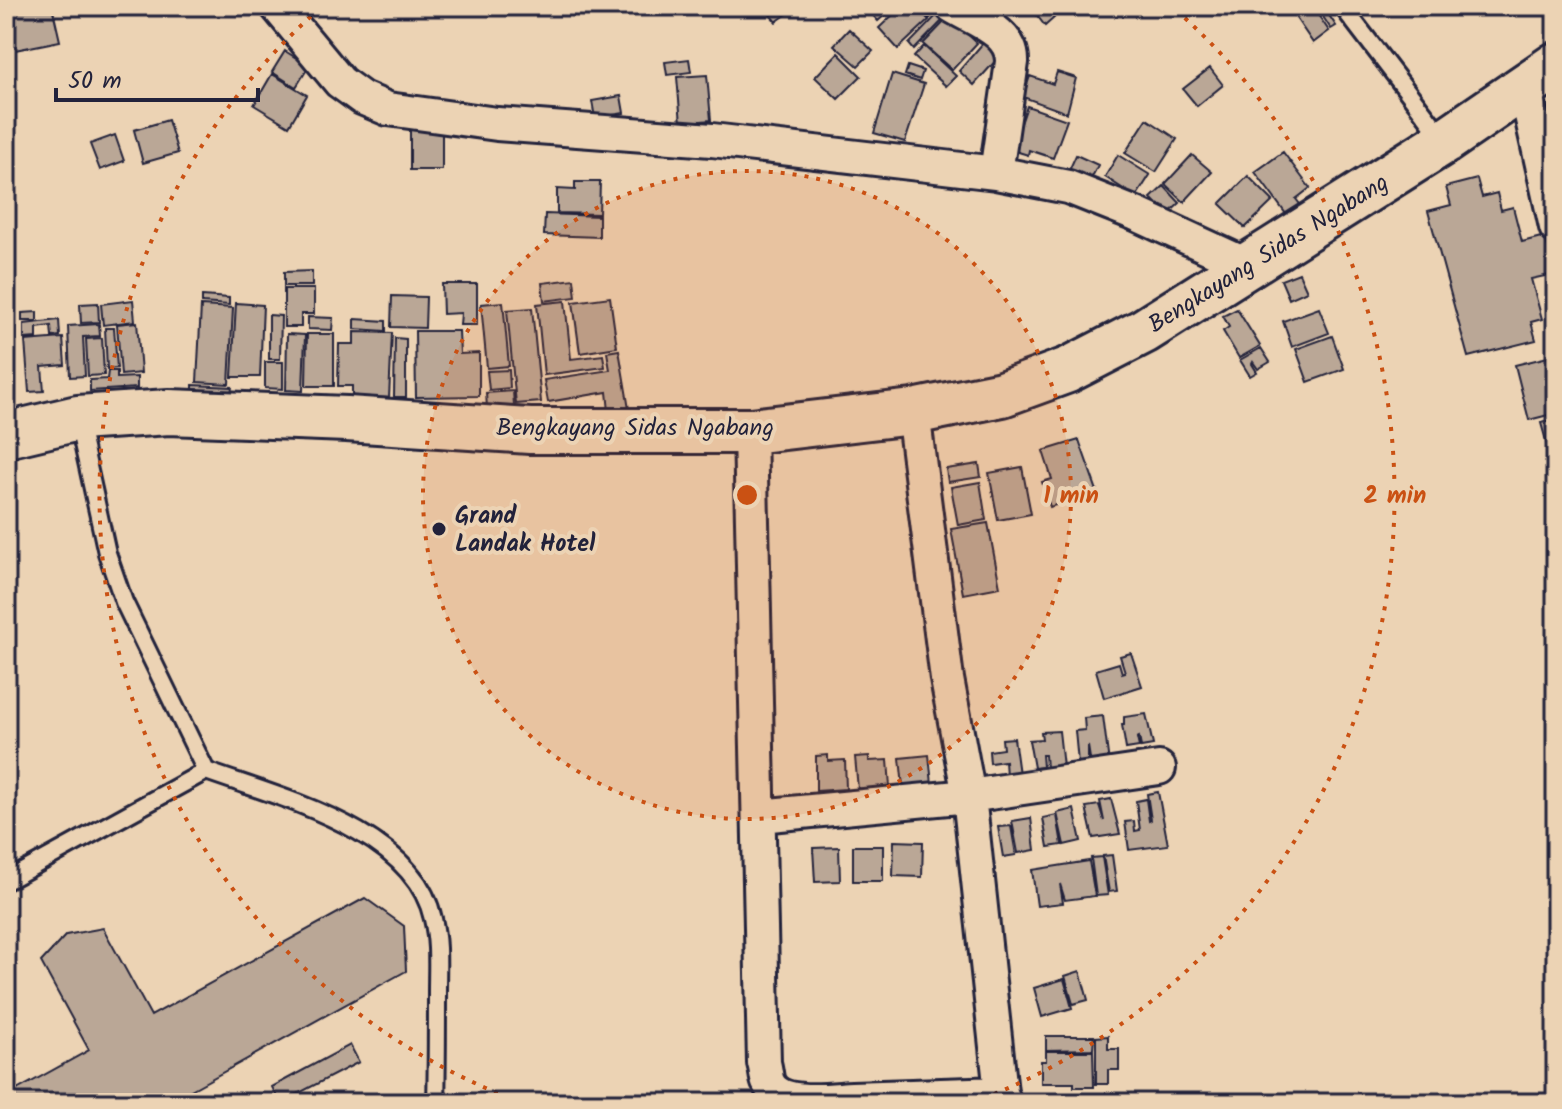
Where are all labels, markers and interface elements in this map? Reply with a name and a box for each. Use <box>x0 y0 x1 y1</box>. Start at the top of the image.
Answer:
scale bar <box>56 52 258 102</box>
text: 50 m <box>68 62 122 101</box>
street label: Bengkayang Sidas Ngabang <box>1141 164 1397 344</box>
street label: Bengkayang Sidas Ngabang <box>496 409 774 448</box>
text: 1 min <box>1043 477 1099 516</box>
text: 2 min <box>1364 477 1426 516</box>
centre of rings <box>733 481 761 509</box>
place label: Grand Landak Hotel <box>455 497 596 564</box>
marker: Grand Landak Hotel <box>430 520 448 538</box>

